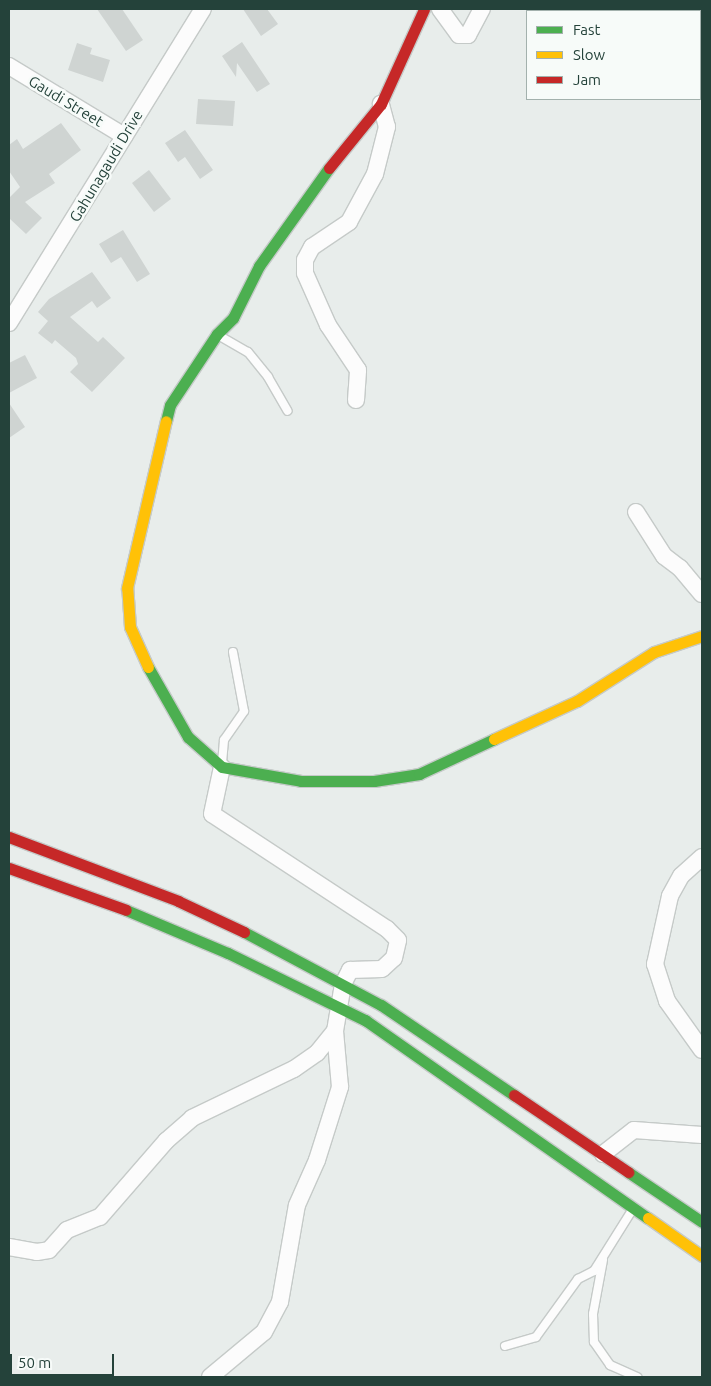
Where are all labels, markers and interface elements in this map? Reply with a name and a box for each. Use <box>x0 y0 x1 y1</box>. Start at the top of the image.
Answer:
legend <box>526 10 701 100</box>
text: Fast <box>573 21 600 38</box>
text: Slow <box>573 46 605 63</box>
text: Jam <box>573 71 601 88</box>
street label: Gaudi Street <box>25 72 107 130</box>
street label: Gahunagaudi Drive <box>66 107 146 225</box>
scale bar <box>12 1344 116 1376</box>
text: 50 m <box>18 1354 51 1371</box>

